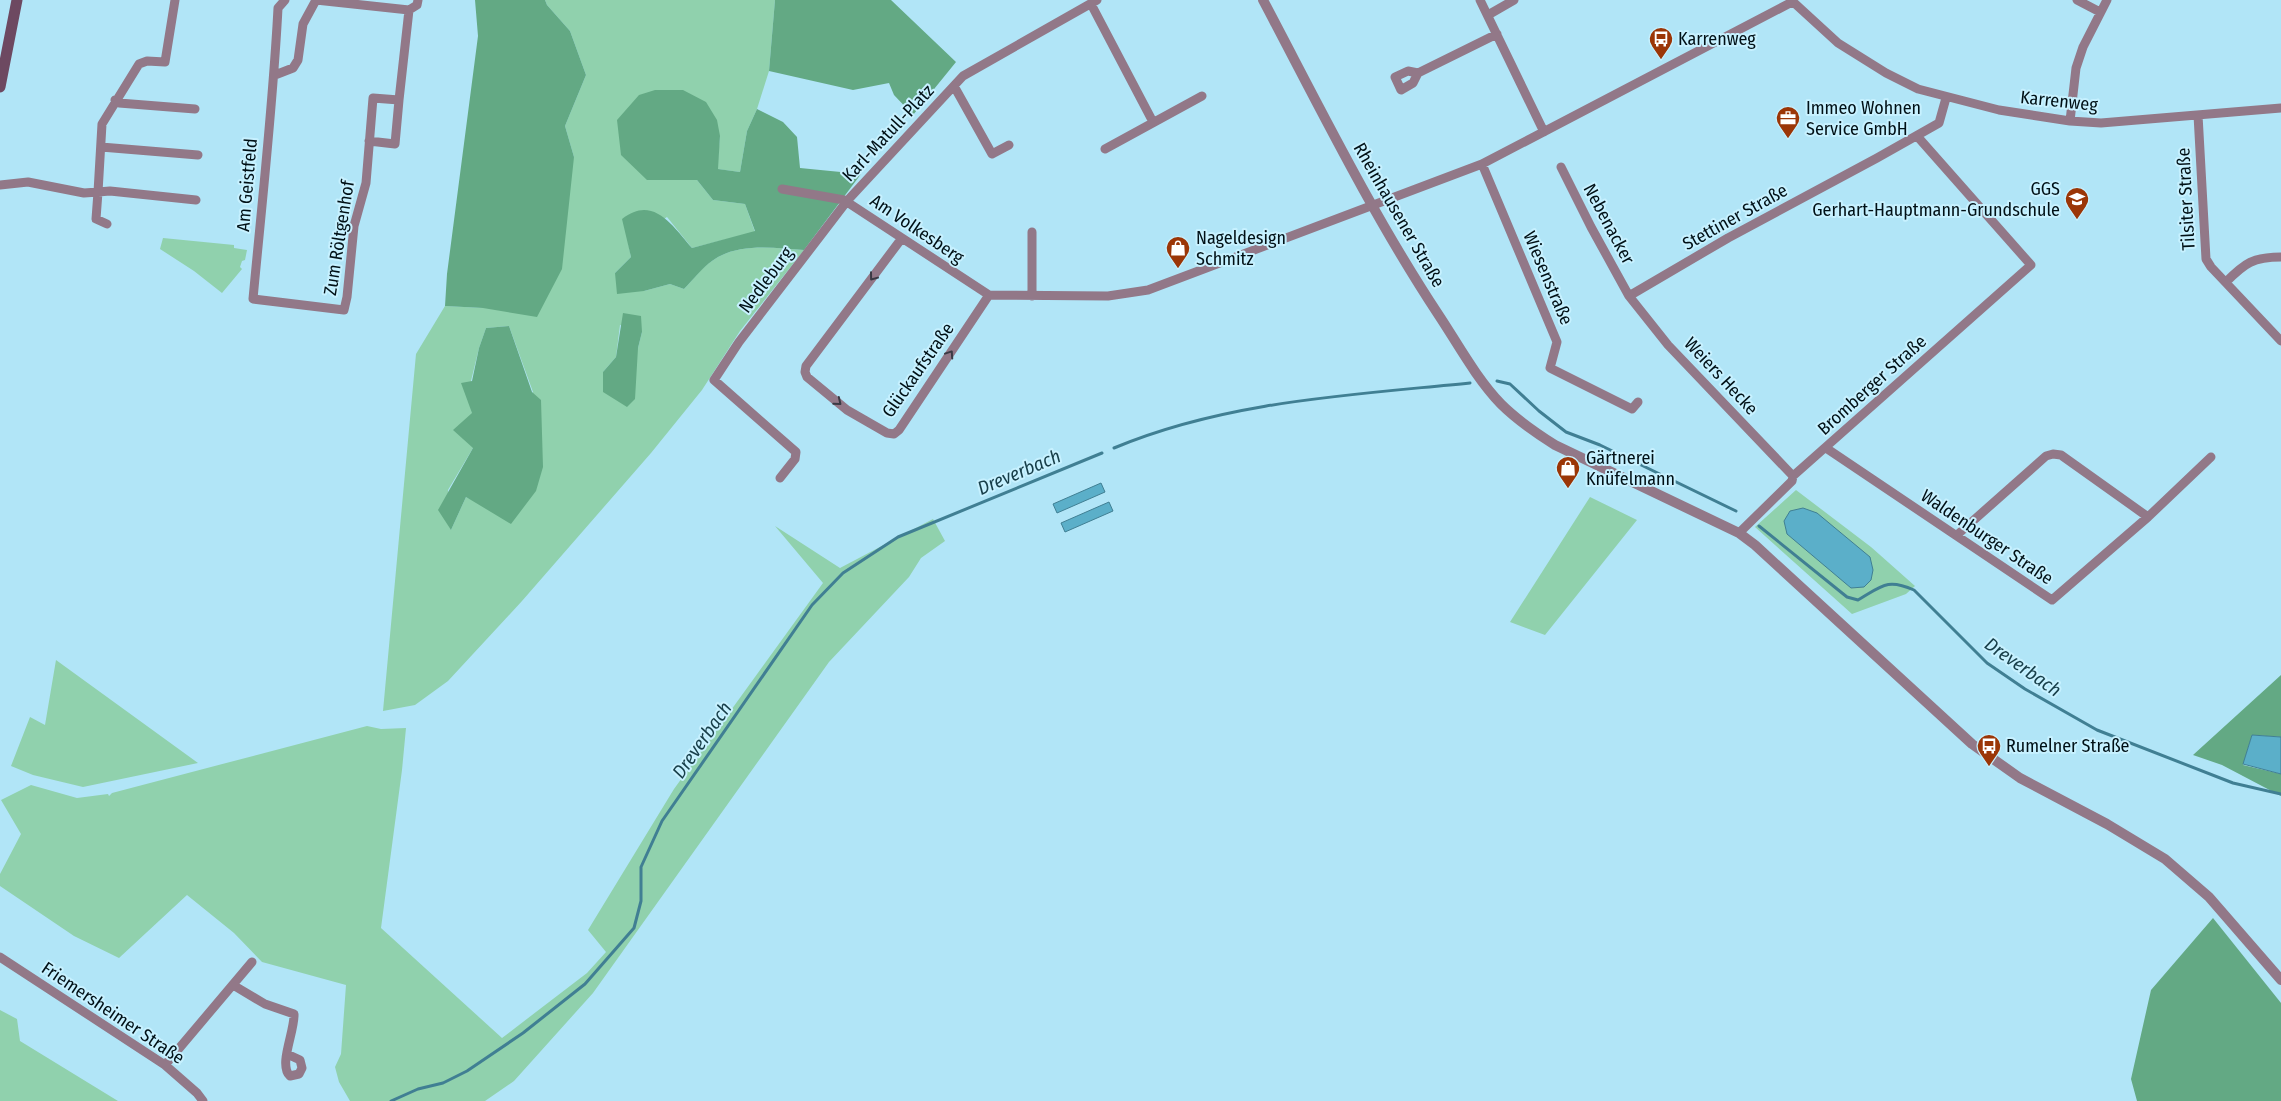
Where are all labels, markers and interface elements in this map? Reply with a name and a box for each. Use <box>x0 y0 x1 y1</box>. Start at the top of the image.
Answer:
bus stop icon: Karrenweg <box>1648 26 1674 60</box>
place label: Karrenweg <box>1678 28 1756 50</box>
street label: Karl-Matull-Platz <box>838 80 938 186</box>
street label: Karrenweg <box>2019 86 2099 116</box>
place label: Immeo Wohnen Service GmbH <box>1806 97 1921 140</box>
office icon: Immeo Wohnen Service GmbH <box>1775 105 1801 139</box>
street label: Am Geistfeld <box>232 138 262 232</box>
street label: Rheinhausener Straße <box>1349 139 1449 291</box>
street label: Tilsiter Straße <box>2172 147 2200 251</box>
street label: Zum Röltgenhof <box>319 178 359 297</box>
place label: GGS Gerhart-Hauptmann-Grundschule <box>1812 178 2060 221</box>
street label: Stettiner Straße <box>1679 179 1791 255</box>
street label: Nebenacker <box>1579 180 1640 269</box>
school or university icon: GGS Gerhart-Hauptmann-Grundschule <box>2064 186 2090 220</box>
street label: Am Volkesberg <box>866 190 968 269</box>
place label: Nageldesign Schmitz <box>1196 227 1286 270</box>
street label: Wiesenstraße <box>1518 228 1578 328</box>
shop icon: Nageldesign Schmitz <box>1165 235 1191 269</box>
street label: Nedleburg <box>734 242 798 317</box>
one-way arrow <box>870 271 878 280</box>
street label: Glückaufstraße <box>877 318 959 422</box>
street label: Bromberger Straße <box>1813 330 1931 440</box>
street label: Weiers Hecke <box>1679 333 1763 419</box>
one-way arrow <box>944 350 953 360</box>
one-way arrow <box>832 397 841 405</box>
water label: Dreverbach <box>974 444 1064 500</box>
place label: Gärtnerei Knüfelmann <box>1586 447 1675 490</box>
shop icon: Gärtnerei Knüfelmann <box>1555 455 1581 489</box>
street label: Waldenburger Straße <box>1917 485 2057 589</box>
water label: Dreverbach <box>1980 632 2066 702</box>
water label: Dreverbach <box>667 697 737 783</box>
bus stop icon: Rumelner Straße <box>1976 733 2002 767</box>
place label: Rumelner Straße <box>2006 735 2130 757</box>
street label: Friemersheimer Straße <box>37 957 189 1069</box>

